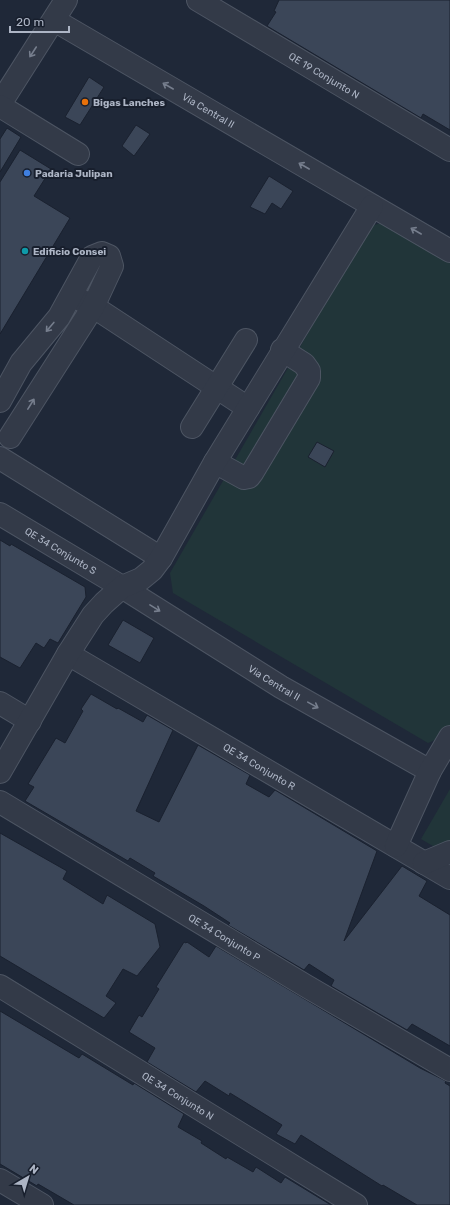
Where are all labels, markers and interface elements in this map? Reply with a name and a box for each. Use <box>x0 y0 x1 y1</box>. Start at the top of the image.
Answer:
scale bar <box>10 8 69 34</box>
text: 20 m <box>16 15 44 29</box>
one-way arrow <box>29 47 37 58</box>
street label: QE 19 Conjunto N <box>286 50 361 102</box>
one-way arrow <box>162 82 173 90</box>
street label: Via Central II <box>180 91 237 131</box>
marker: Bigas Lanches <box>80 97 90 107</box>
place label: Bigas Lanches <box>93 97 165 109</box>
one-way arrow <box>298 161 310 169</box>
marker: Padaria Julipan <box>22 168 32 178</box>
place label: Padaria Julipan <box>35 168 113 180</box>
one-way arrow <box>410 227 422 235</box>
marker: Edificio Consei <box>20 246 30 256</box>
place label: Edificio Consei <box>33 246 106 258</box>
one-way arrow <box>46 322 55 333</box>
one-way arrow <box>27 399 35 410</box>
street label: QE 34 Conjunto S <box>22 525 98 577</box>
one-way arrow <box>149 604 160 612</box>
street label: Via Central II <box>246 663 302 704</box>
one-way arrow <box>307 702 319 710</box>
street label: QE 34 Conjunto R <box>221 741 298 793</box>
street label: QE 34 Conjunto P <box>186 912 263 964</box>
street label: QE 34 Conjunto N <box>139 1070 216 1123</box>
north arrow <box>8 1157 48 1197</box>
text: N <box>27 1162 41 1177</box>

